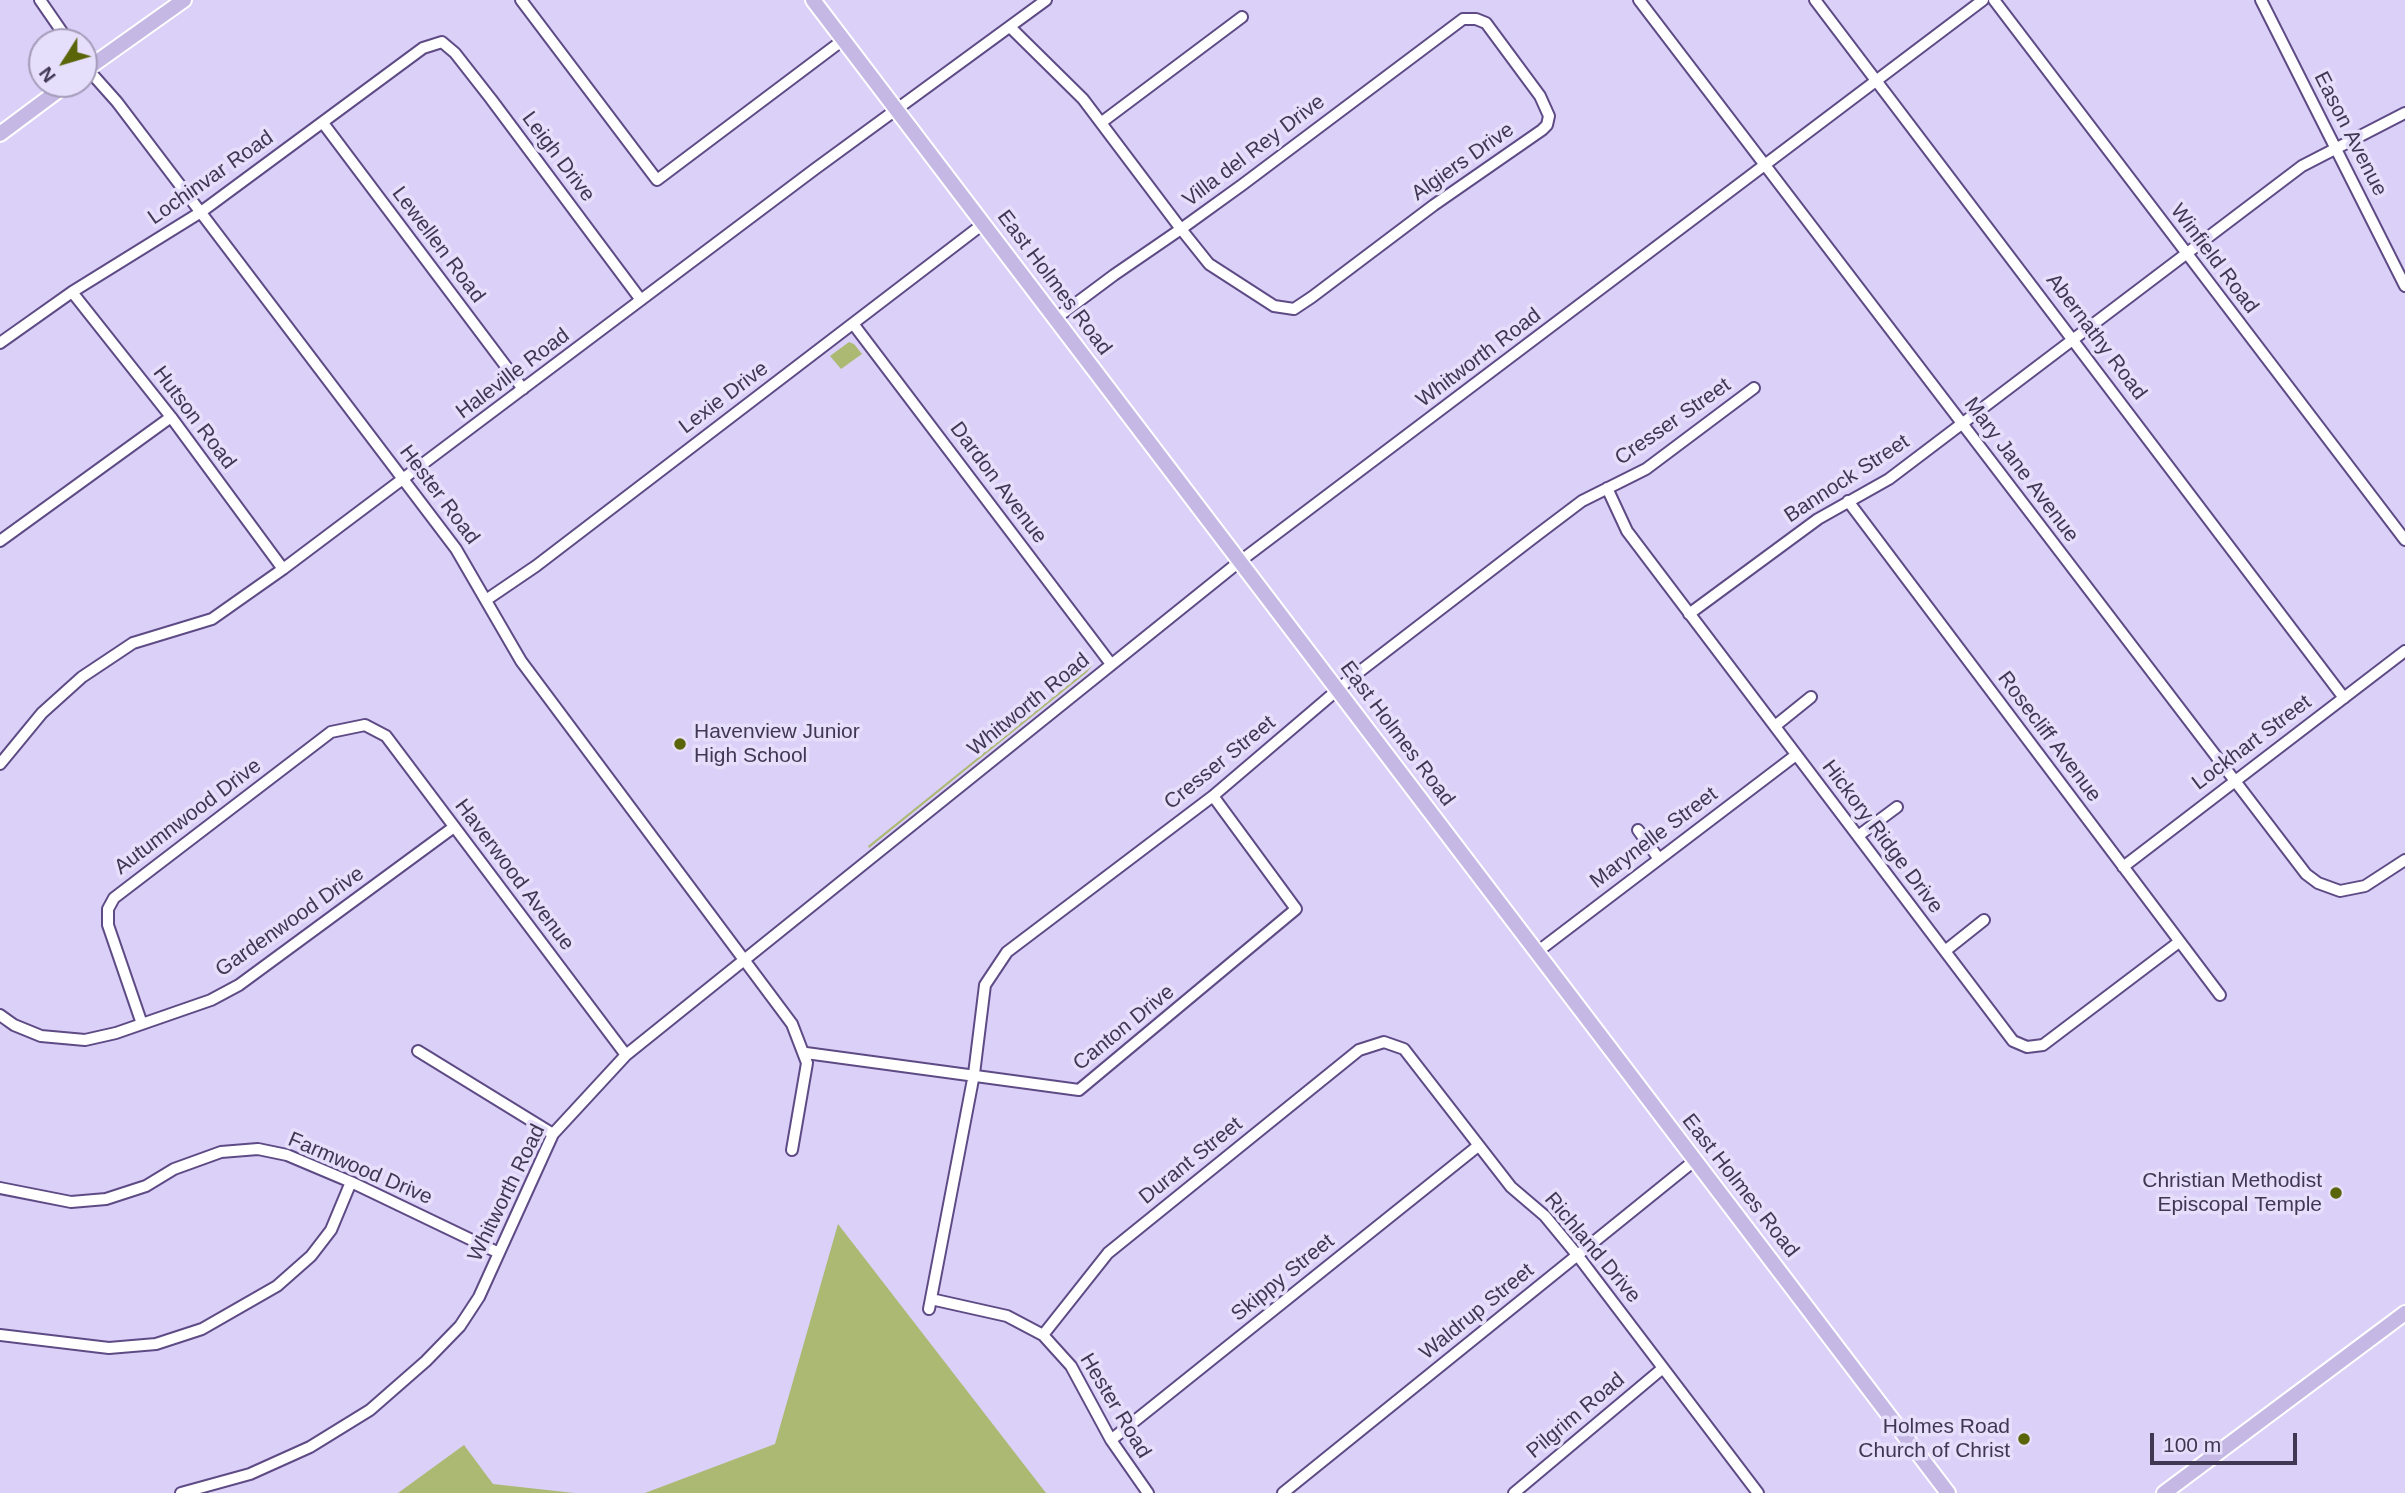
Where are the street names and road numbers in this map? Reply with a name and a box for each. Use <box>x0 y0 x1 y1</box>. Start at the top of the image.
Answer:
street label: Eason Avenue <box>2308 68 2392 200</box>
street label: Villa del Rey Drive <box>1178 89 1330 213</box>
street label: Leigh Drive <box>516 107 600 207</box>
street label: Algiers Drive <box>1407 118 1519 206</box>
street label: Lochinvar Road <box>144 125 278 231</box>
street label: Lewellen Road <box>386 182 490 308</box>
street label: Winfield Road <box>2165 199 2263 319</box>
street label: East Holmes Road <box>991 206 1117 360</box>
street label: Abernathy Road <box>2040 269 2152 405</box>
street label: Whitworth Road <box>1412 303 1546 413</box>
street label: Haleville Road <box>451 323 575 425</box>
street label: Lexie Drive <box>674 356 774 440</box>
street label: Hutson Road <box>147 361 241 475</box>
street label: Cresser Street <box>1610 373 1736 471</box>
street label: Mary Jane Avenue <box>1958 393 2084 547</box>
street label: Dardon Avenue <box>944 417 1052 549</box>
street label: Bannock Street <box>1780 429 1914 529</box>
street label: Hester Road <box>393 440 485 550</box>
street label: Whitworth Road <box>963 648 1095 762</box>
street label: East Holmes Road <box>1334 657 1460 811</box>
street label: Rosecliff Avenue <box>1992 667 2106 807</box>
street label: Lockhart Street <box>2188 690 2316 796</box>
street label: Cresser Street <box>1159 711 1281 815</box>
street label: Autumnwood Drive <box>110 754 266 880</box>
street label: Hickory Ridge Drive <box>1816 755 1948 919</box>
street label: Marynelle Street <box>1585 782 1723 894</box>
street label: Haverwood Avenue <box>449 794 579 956</box>
street label: Gardenwood Drive <box>211 861 369 983</box>
street label: Canton Drive <box>1068 980 1180 1076</box>
street label: East Holmes Road <box>1676 1109 1804 1263</box>
street label: Durant Street <box>1135 1112 1247 1210</box>
street label: Whitworth Road <box>463 1120 551 1266</box>
street label: Farmwood Drive <box>284 1127 436 1211</box>
street label: Richland Drive <box>1538 1188 1646 1308</box>
street label: Skippy Street <box>1227 1229 1339 1327</box>
street label: Waldrup Street <box>1415 1258 1539 1366</box>
street label: Hester Road <box>1074 1349 1156 1463</box>
street label: Pilgrim Road <box>1522 1368 1630 1464</box>

